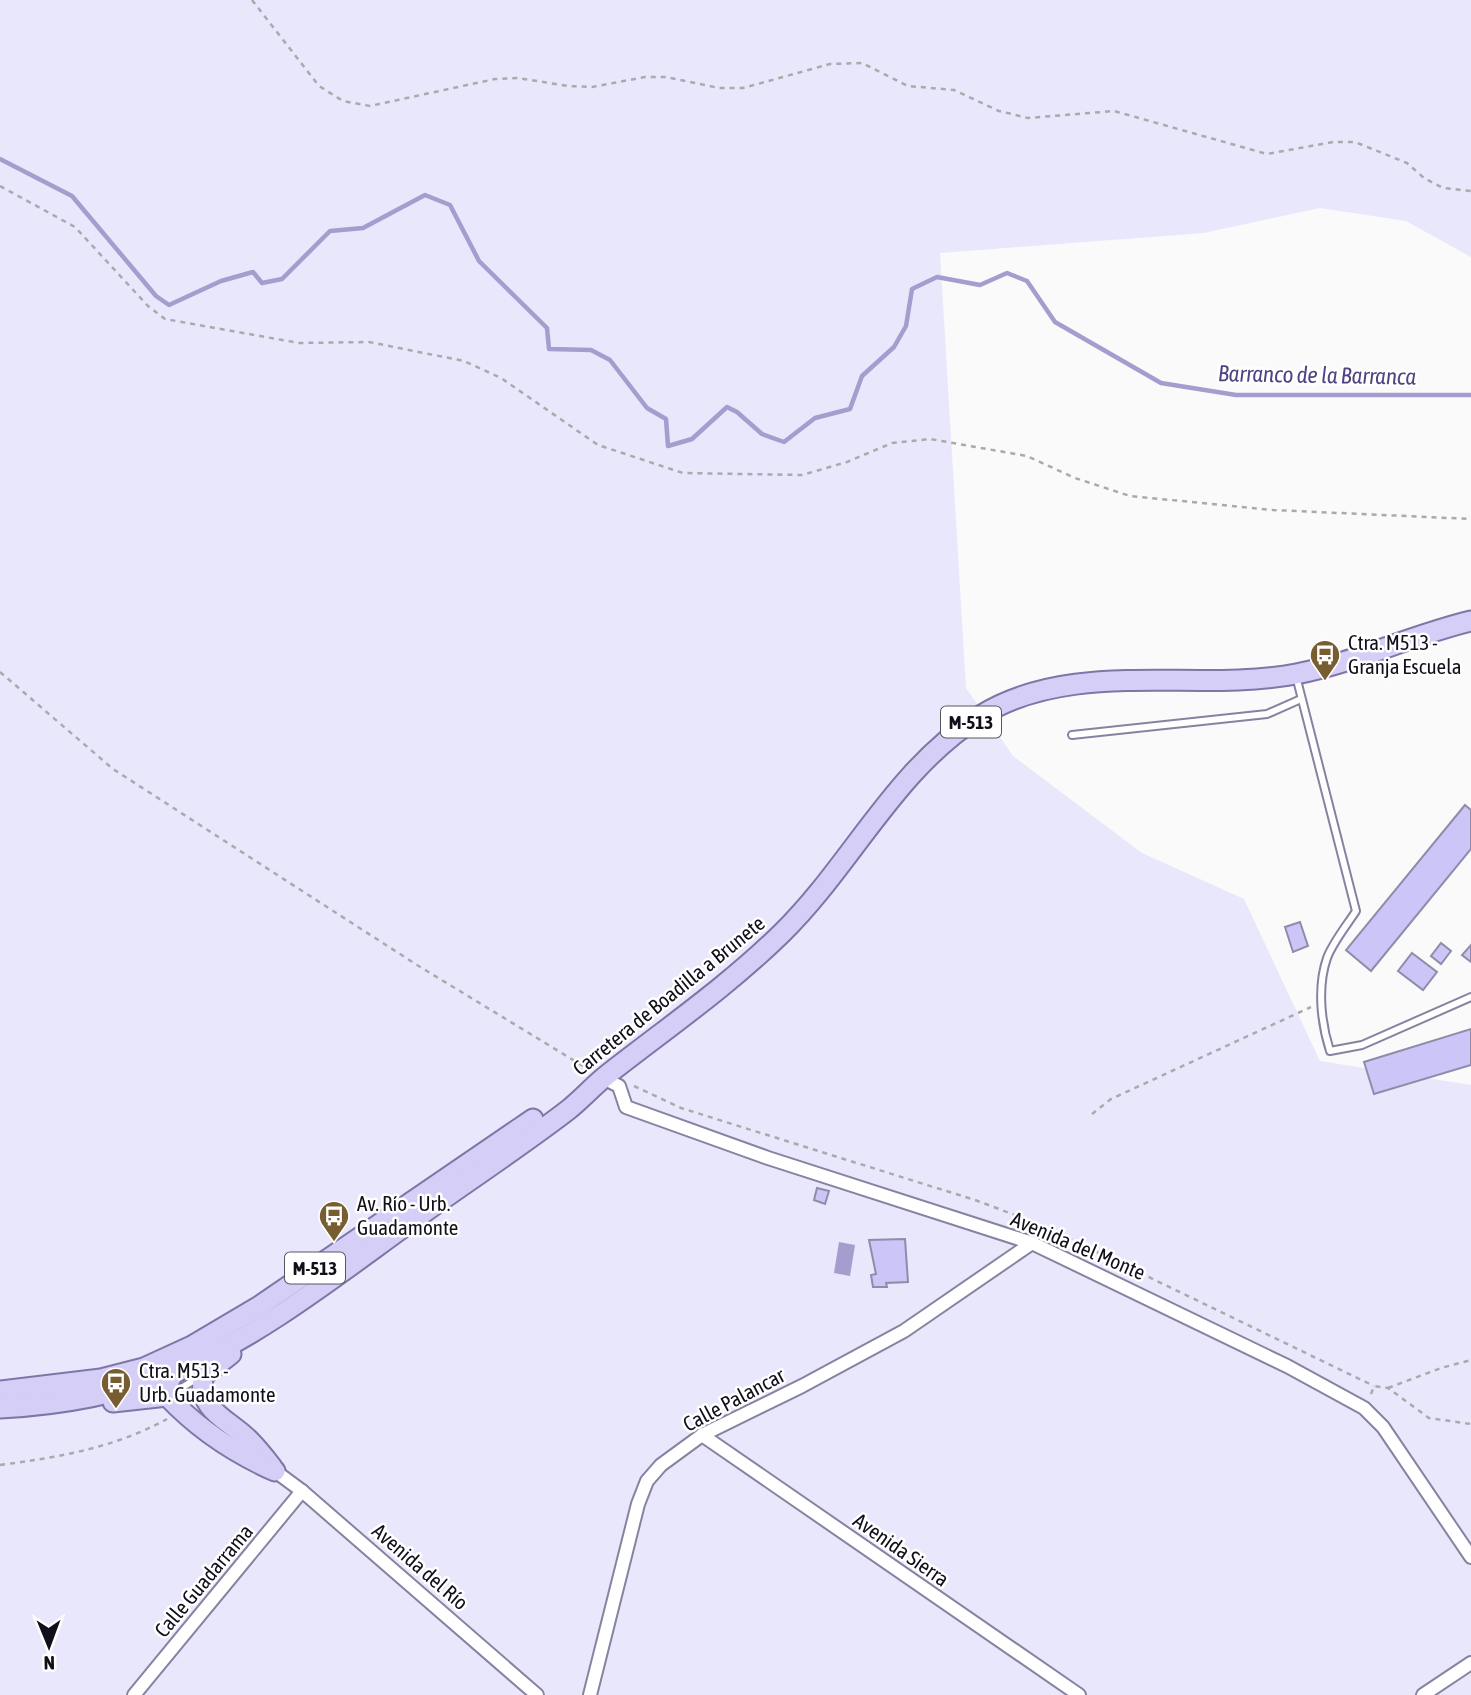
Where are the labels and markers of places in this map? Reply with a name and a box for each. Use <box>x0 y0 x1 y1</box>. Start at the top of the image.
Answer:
place label: Ctra. M513 - Granja Escuela <box>1348 630 1461 678</box>
bus stop icon: Ctra. M513 - Granja Escuela <box>1308 638 1342 682</box>
place label: Av. Río - Urb. Guadamonte <box>357 1191 458 1239</box>
bus stop icon: Av. Río - Urb. Guadamonte <box>317 1199 351 1243</box>
place label: Ctra. M513 - Urb. Guadamonte <box>139 1358 275 1406</box>
bus stop icon: Ctra. M513 - Urb. Guadamonte <box>99 1366 133 1410</box>

